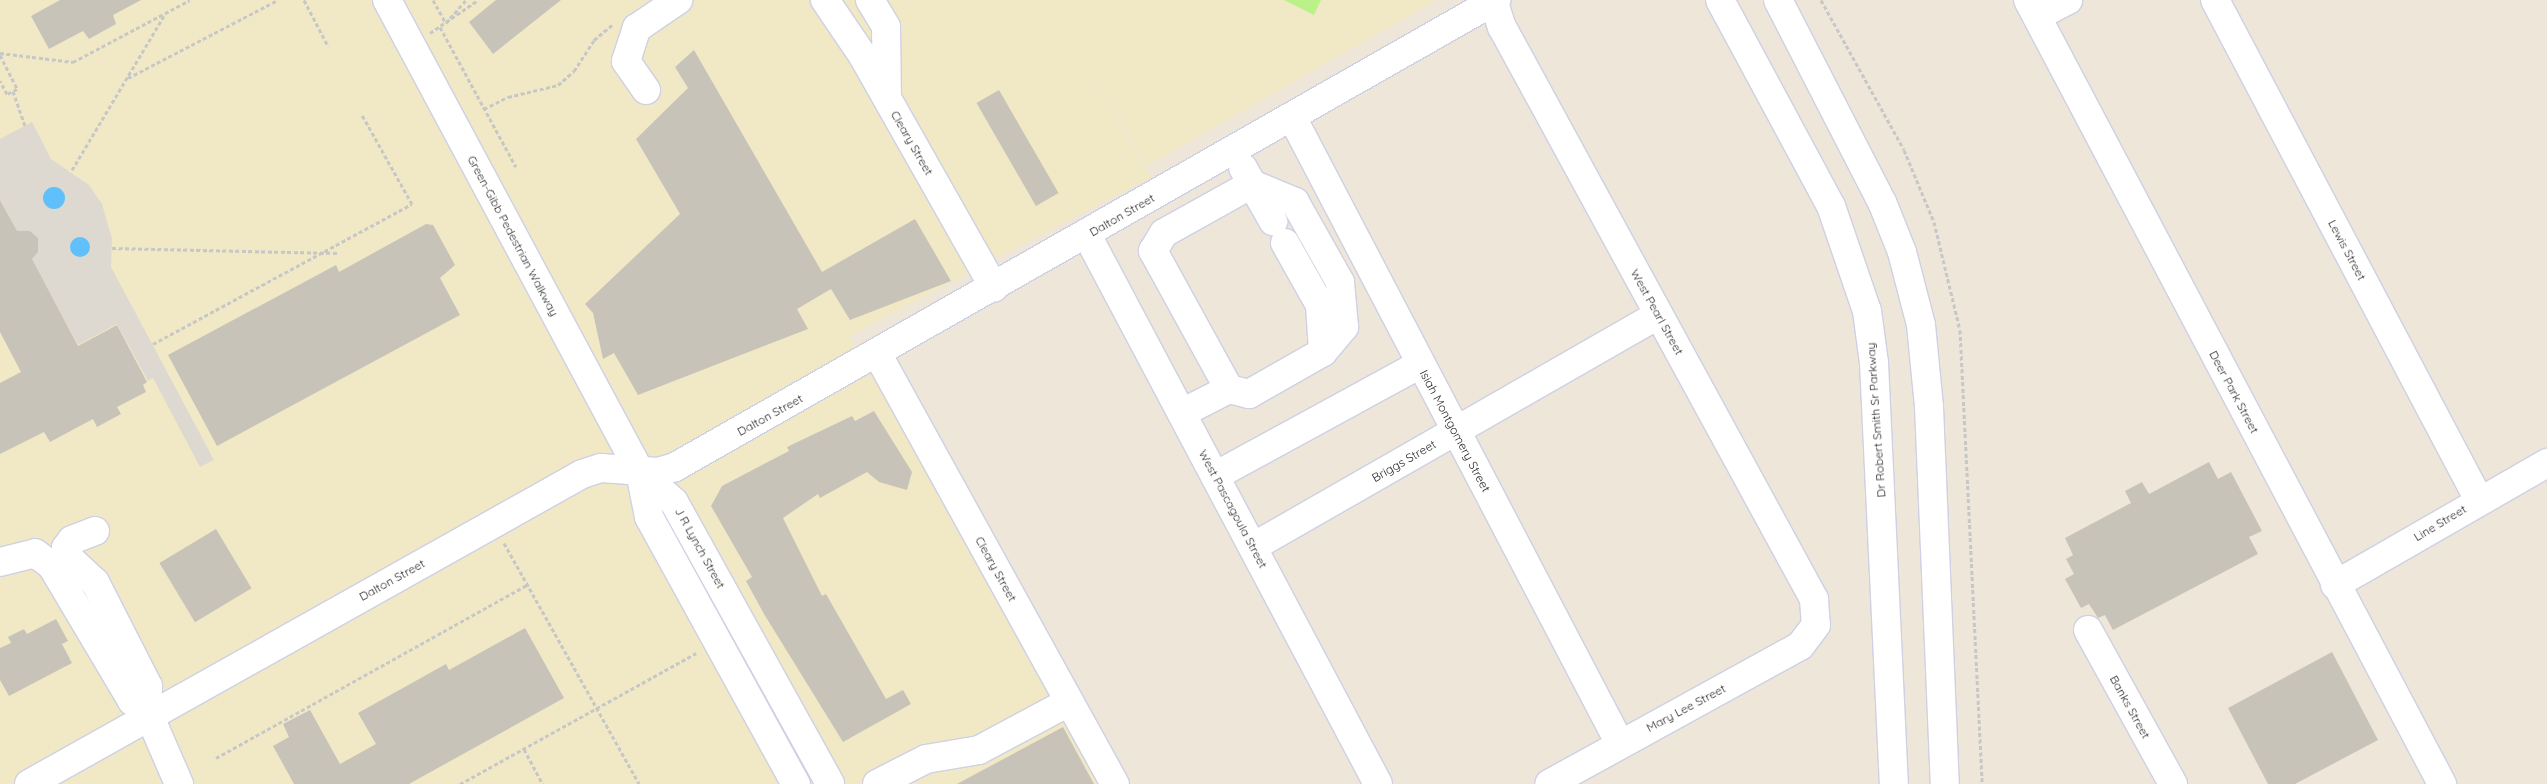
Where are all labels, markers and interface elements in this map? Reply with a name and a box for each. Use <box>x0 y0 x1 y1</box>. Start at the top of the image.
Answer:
street label: Cleary Street <box>888 108 936 178</box>
street label: Green-Gibb Pedestrian Walkway <box>464 153 562 319</box>
street label: Dalton Street <box>1087 191 1157 239</box>
street label: Lewis Street <box>2325 217 2369 283</box>
street label: West Pearl Street <box>1627 267 1687 357</box>
street label: Dr Robert Smith Sr Parkway <box>1863 342 1889 498</box>
street label: Deer Park Street <box>2206 348 2262 436</box>
street label: Isiah Montgomery Street <box>1417 367 1493 495</box>
street label: Dalton Street <box>735 391 805 439</box>
street label: Briggs Street <box>1369 437 1439 485</box>
street label: West Pascagoula Street <box>1196 447 1270 571</box>
street label: Line Street <box>2411 502 2469 544</box>
street label: J R Lynch Street <box>672 505 728 591</box>
street label: Cleary Street <box>972 534 1020 604</box>
street label: Dalton Street <box>357 556 427 604</box>
street label: Banks Street <box>2107 673 2153 741</box>
street label: Mary Lee Street <box>1644 681 1728 735</box>

